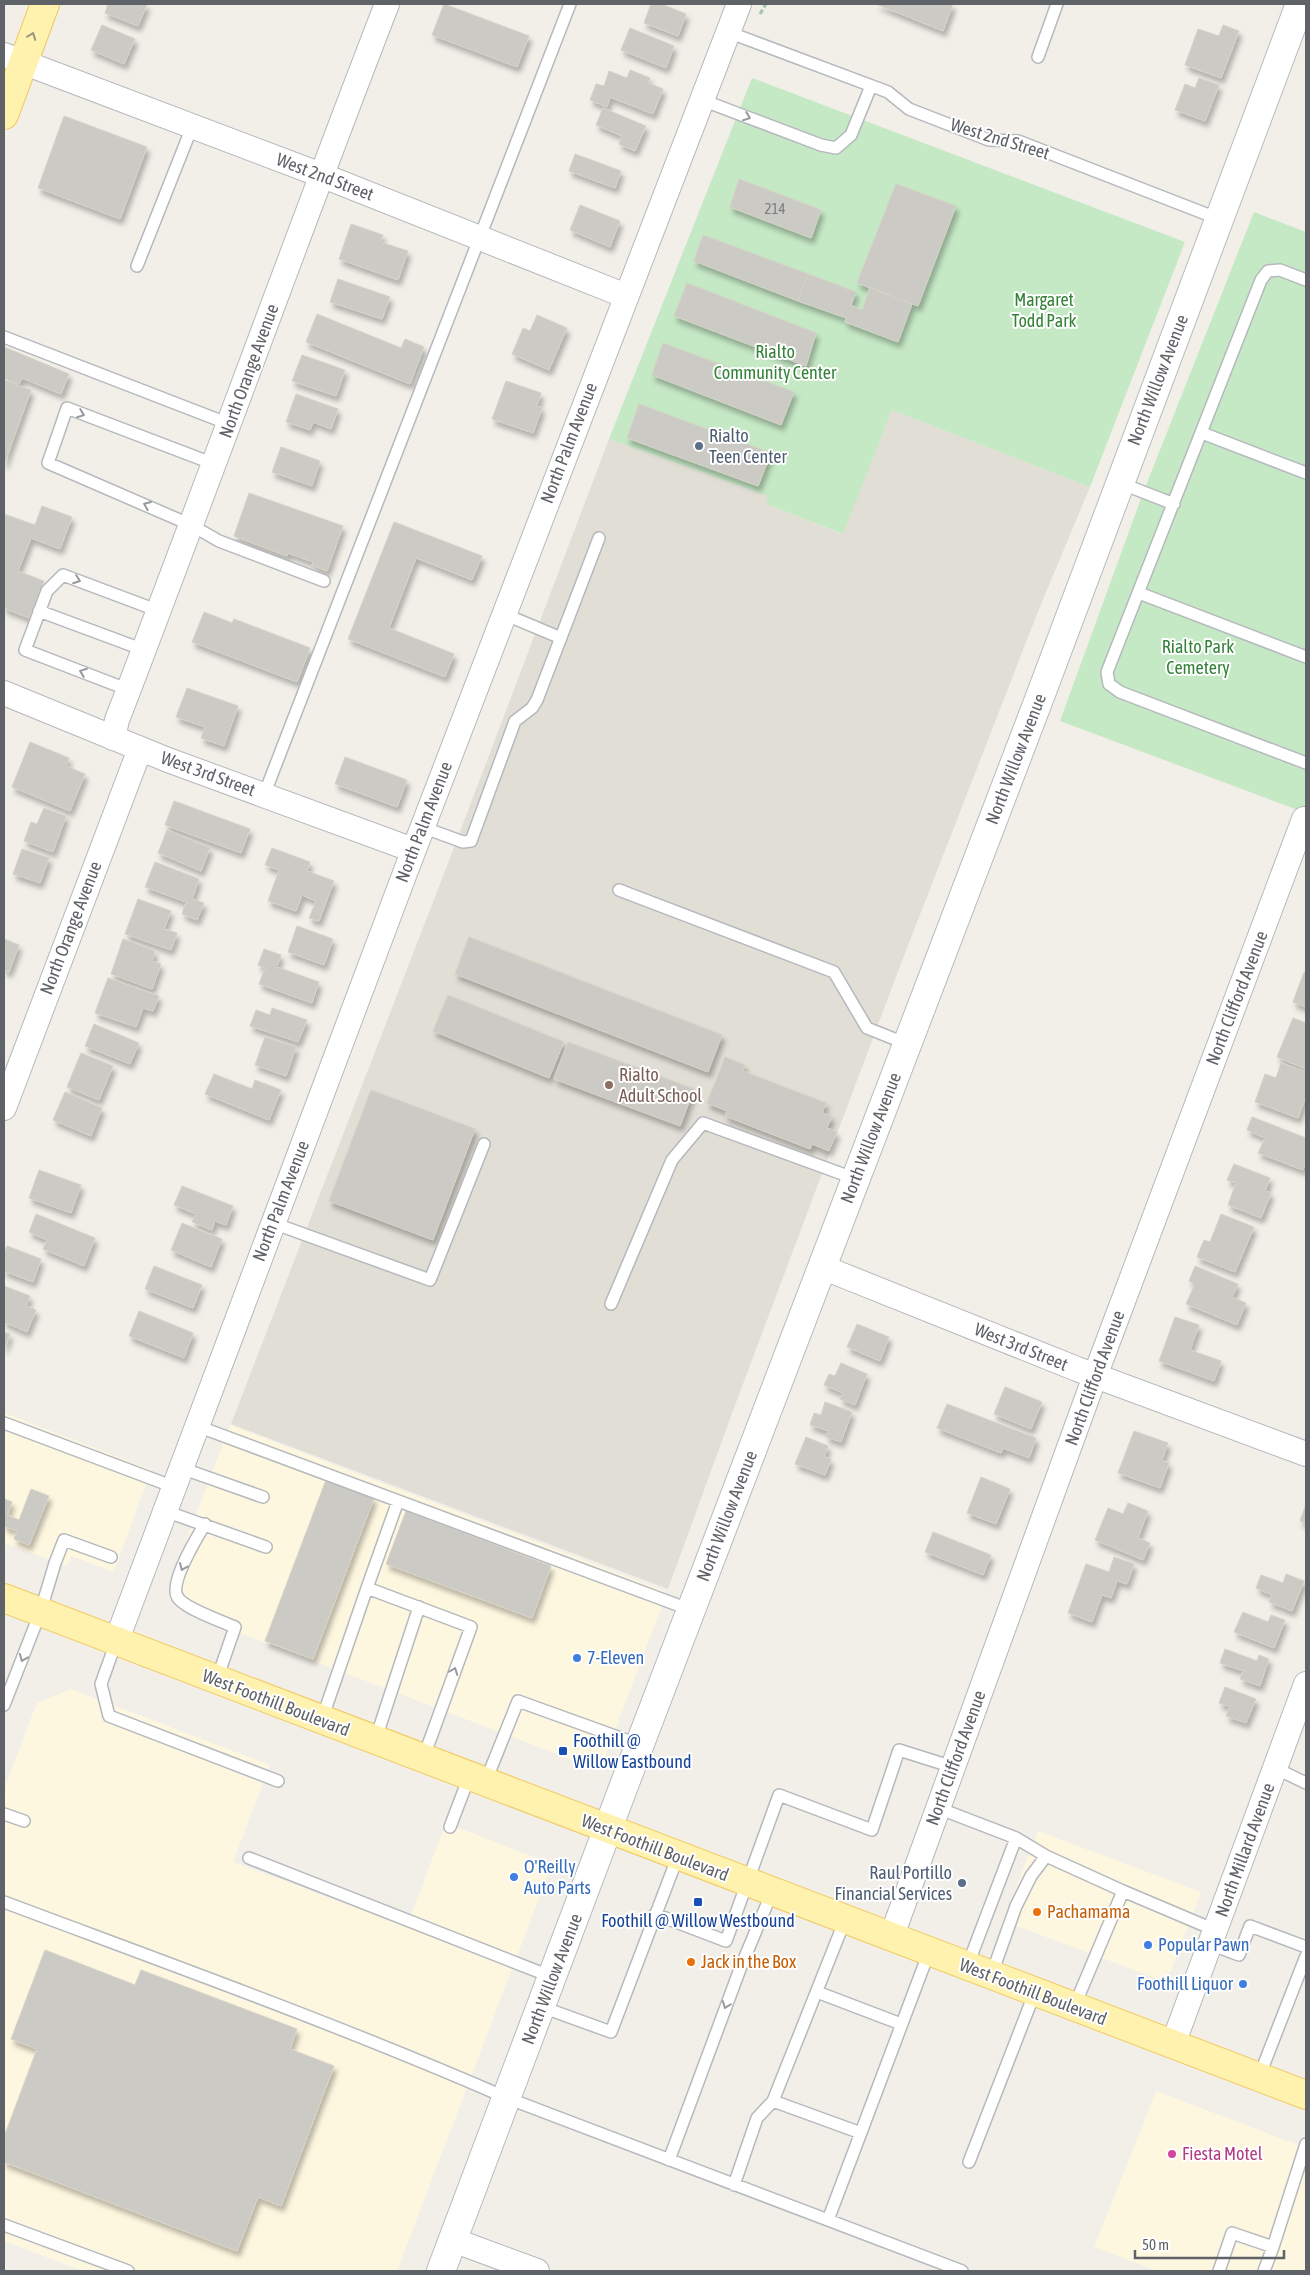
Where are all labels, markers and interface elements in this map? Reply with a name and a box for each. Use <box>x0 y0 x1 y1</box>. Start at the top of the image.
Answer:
one-way arrow <box>26 32 37 41</box>
one-way arrow <box>742 111 751 121</box>
street label: West 2nd Street <box>948 114 1052 164</box>
street label: West 2nd Street <box>274 148 377 205</box>
house number: 214 <box>764 200 786 217</box>
park label: Margaret Todd Park <box>1012 289 1077 331</box>
street label: North Orange Avenue <box>215 301 283 441</box>
street label: North Willow Avenue <box>1123 311 1192 448</box>
park label: Rialto Community Center <box>714 341 837 383</box>
street label: North Palm Avenue <box>536 380 601 506</box>
one-way arrow <box>76 408 85 418</box>
place label: Rialto Teen Center <box>709 425 787 467</box>
marker: Rialto Teen Center <box>693 440 705 452</box>
one-way arrow <box>143 501 152 512</box>
one-way arrow <box>72 574 81 584</box>
park label: Rialto Park Cemetery <box>1162 636 1234 678</box>
one-way arrow <box>80 668 88 678</box>
street label: North Willow Avenue <box>981 690 1050 827</box>
street label: West 3rd Street <box>158 747 258 800</box>
street label: North Palm Avenue <box>391 759 456 885</box>
street label: North Orange Avenue <box>35 858 106 997</box>
street label: North Clifford Avenue <box>1201 928 1272 1068</box>
place label: Rialto Adult School <box>619 1064 702 1106</box>
street label: North Willow Avenue <box>836 1069 905 1206</box>
marker: Rialto Adult School <box>603 1079 615 1091</box>
street label: North Palm Avenue <box>248 1138 313 1264</box>
street label: North Clifford Avenue <box>1060 1308 1129 1448</box>
street label: West 3rd Street <box>971 1318 1071 1375</box>
street label: North Willow Avenue <box>692 1447 761 1584</box>
one-way arrow <box>179 1562 189 1571</box>
place label: 7-Eleven <box>587 1647 644 1668</box>
marker: 7-Eleven <box>571 1652 583 1664</box>
one-way arrow <box>18 1653 29 1662</box>
street label: West Foothill Boulevard <box>199 1665 353 1740</box>
one-way arrow <box>448 1667 459 1676</box>
street label: North Clifford Avenue <box>921 1688 990 1828</box>
place label: Foothill @ Willow Eastbound <box>573 1730 692 1772</box>
marker: Foothill @ Willow Eastbound <box>557 1745 569 1757</box>
street label: North Millard Avenue <box>1211 1780 1278 1920</box>
street label: West Foothill Boulevard <box>578 1810 732 1885</box>
place label: O'Reilly Auto Parts <box>524 1856 591 1898</box>
place label: Raul Portillo Financial Services <box>835 1862 952 1904</box>
marker: O'Reilly Auto Parts <box>508 1871 520 1883</box>
marker: Raul Portillo Financial Services <box>956 1877 968 1889</box>
marker: Foothill @ Willow Westbound <box>692 1896 704 1908</box>
place label: Pachamama <box>1047 1901 1130 1922</box>
marker: Pachamama <box>1031 1906 1043 1918</box>
street label: North Willow Avenue <box>517 1910 586 2047</box>
place label: Foothill @ Willow Westbound <box>601 1910 795 1931</box>
place label: Popular Pawn <box>1158 1934 1250 1955</box>
marker: Popular Pawn <box>1142 1939 1154 1951</box>
place label: Jack in the Box <box>701 1951 796 1972</box>
street label: West Foothill Boulevard <box>956 1954 1110 2029</box>
marker: Jack in the Box <box>685 1956 697 1968</box>
place label: Foothill Liquor <box>1137 1973 1234 1994</box>
marker: Foothill Liquor <box>1237 1978 1249 1990</box>
one-way arrow <box>722 2000 732 2009</box>
place label: Fiesta Motel <box>1182 2143 1263 2164</box>
marker: Fiesta Motel <box>1166 2148 1178 2160</box>
scale bar <box>1135 2228 1284 2260</box>
text: 50 m <box>1142 2236 1169 2253</box>

